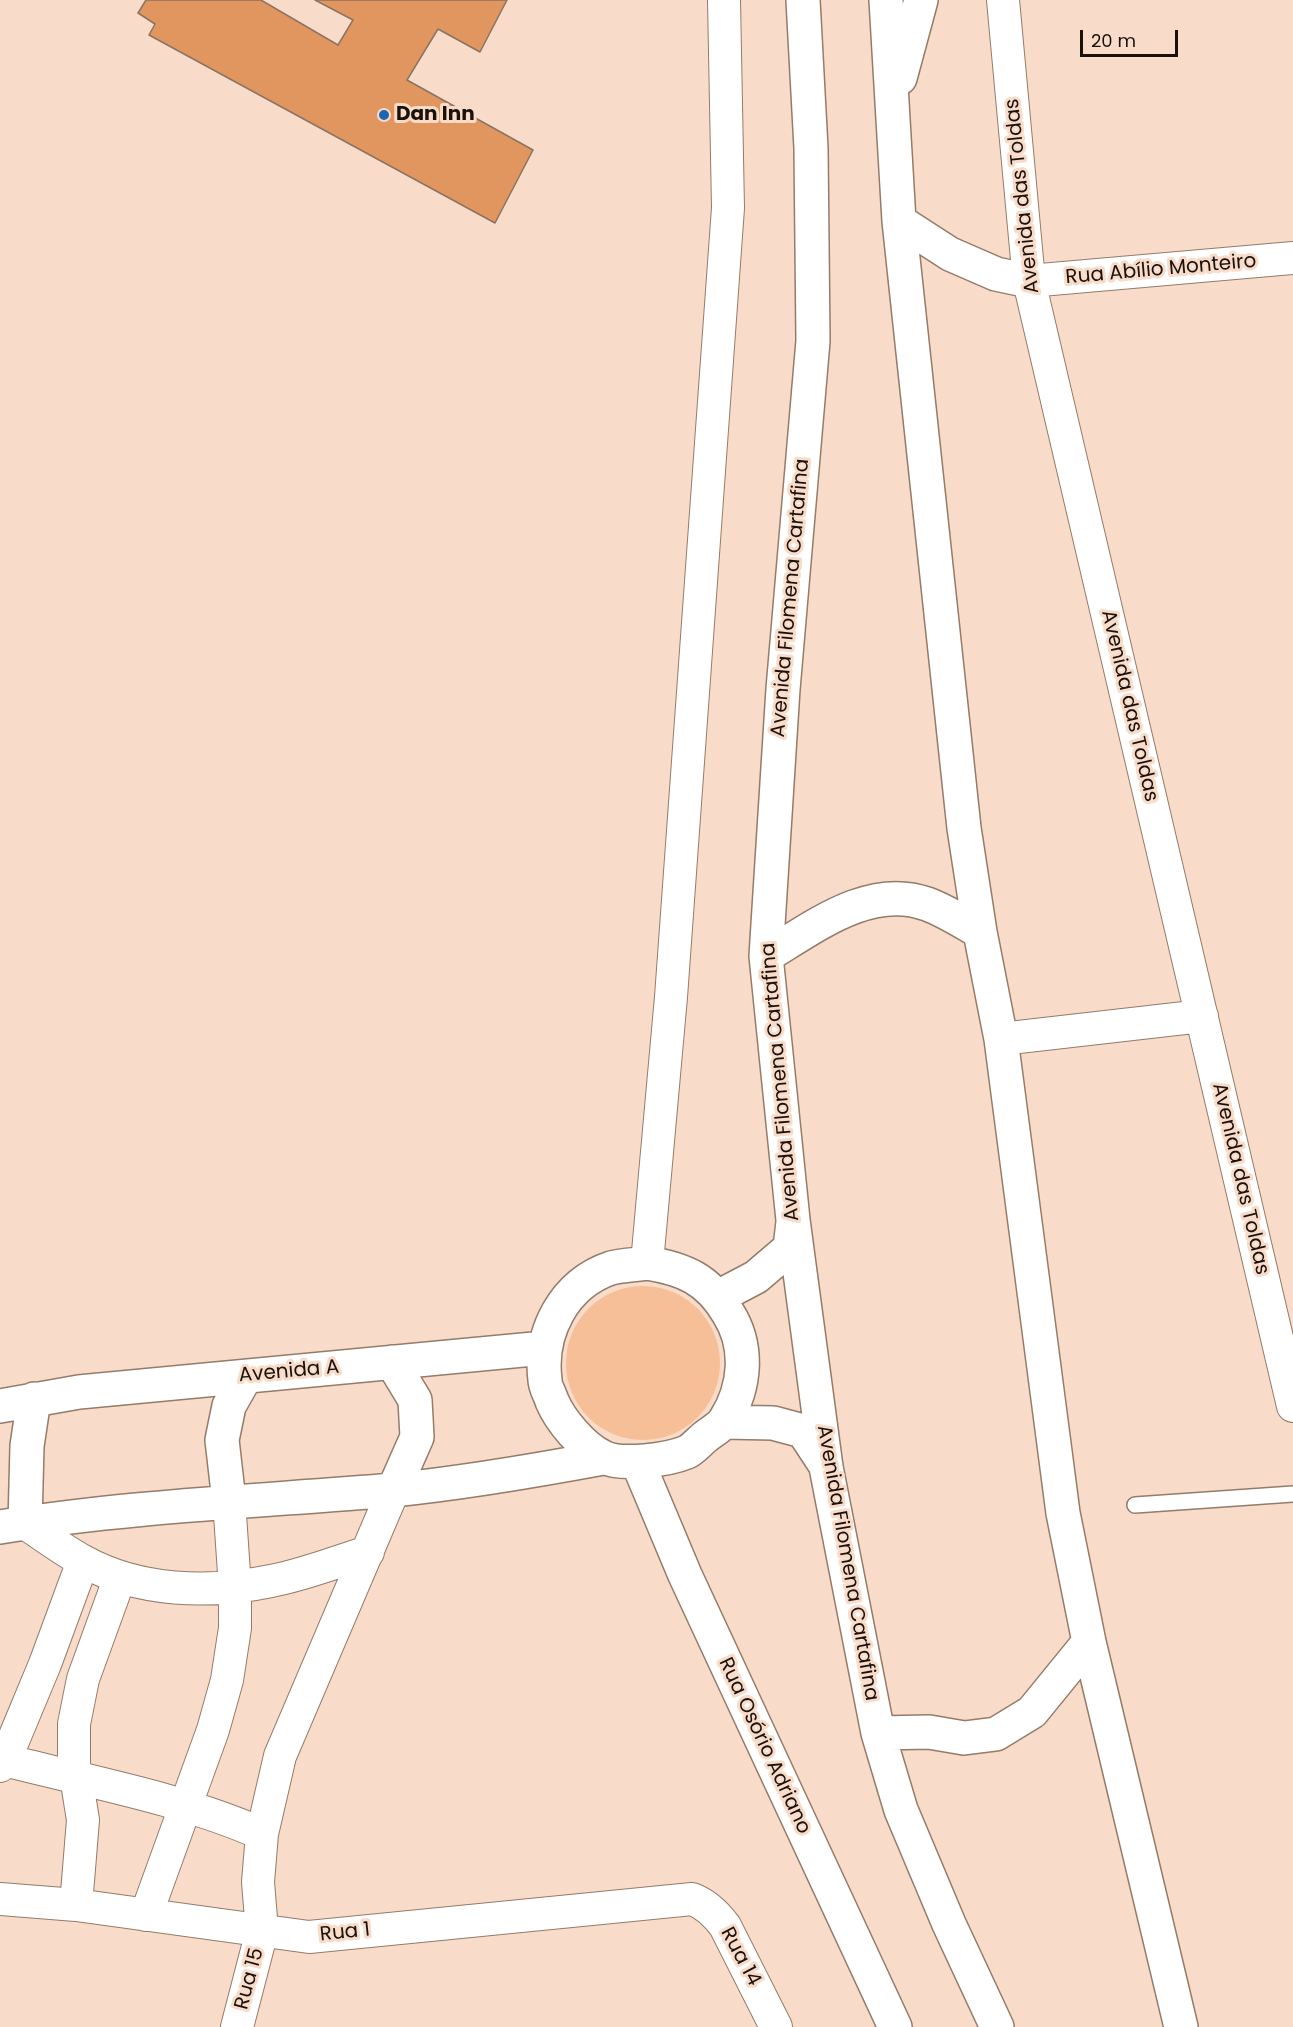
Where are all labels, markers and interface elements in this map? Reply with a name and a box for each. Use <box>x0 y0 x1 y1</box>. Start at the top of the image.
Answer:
scale bar <box>1083 18 1180 56</box>
text: 20 m <box>1091 28 1136 53</box>
street label: Avenida das Toldas <box>1001 97 1045 295</box>
place label: Dan Inn <box>396 103 475 127</box>
marker: Dan Inn <box>377 108 391 122</box>
street label: Rua Abílio Monteiro <box>1065 250 1257 290</box>
street label: Avenida Filomena Cartafina <box>767 458 815 738</box>
street label: Avenida das Toldas <box>1095 608 1163 804</box>
street label: Avenida Filomena Cartafina <box>757 942 805 1222</box>
street label: Avenida das Toldas <box>1206 1081 1274 1277</box>
street label: Avenida A <box>238 1356 340 1388</box>
street label: Avenida Filomena Cartafina <box>811 1423 883 1703</box>
street label: Rua Osório Adriano <box>713 1654 815 1838</box>
street label: Rua 1 <box>319 1918 371 1948</box>
street label: Rua 14 <box>715 1924 765 1990</box>
street label: Rua 15 <box>230 1946 270 2012</box>

